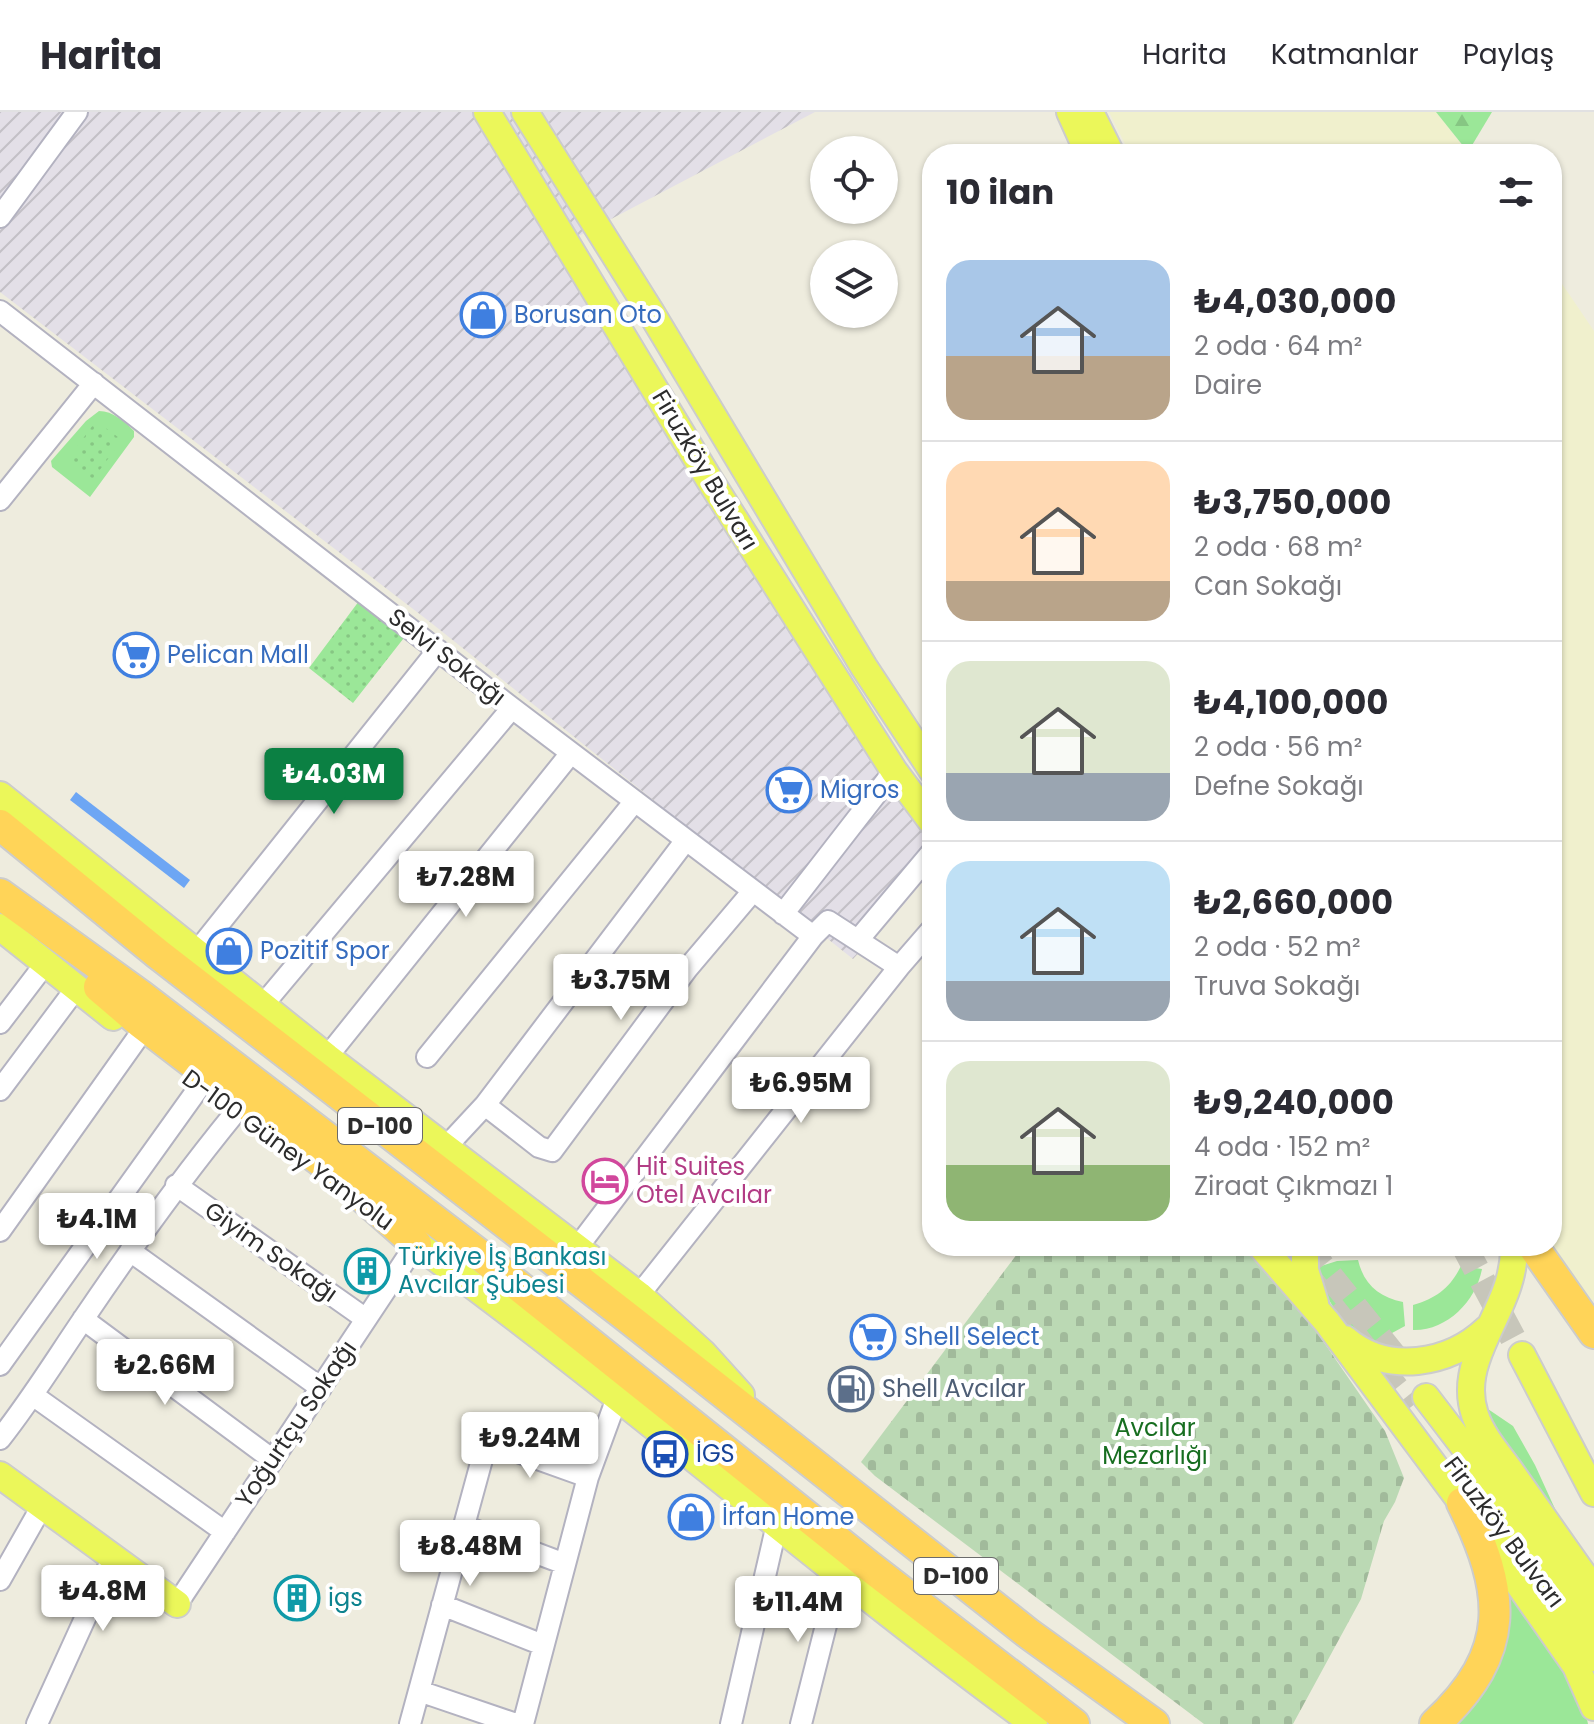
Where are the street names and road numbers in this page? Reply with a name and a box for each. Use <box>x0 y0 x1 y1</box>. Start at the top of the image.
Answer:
street label: Firuzköy Bulvarı <box>645 383 766 556</box>
street label: Selvi Sokağı <box>382 600 513 713</box>
street label: D-100 Güney Yanyolu <box>176 1061 401 1238</box>
road number: D-100 <box>338 1108 422 1144</box>
street label: Giyim Sokağı <box>198 1194 344 1310</box>
street label: Yoğurtçu Sokağı <box>227 1334 364 1514</box>
street label: Firuzköy Bulvarı <box>1437 1449 1572 1614</box>
road number: D-100 <box>914 1558 998 1594</box>

